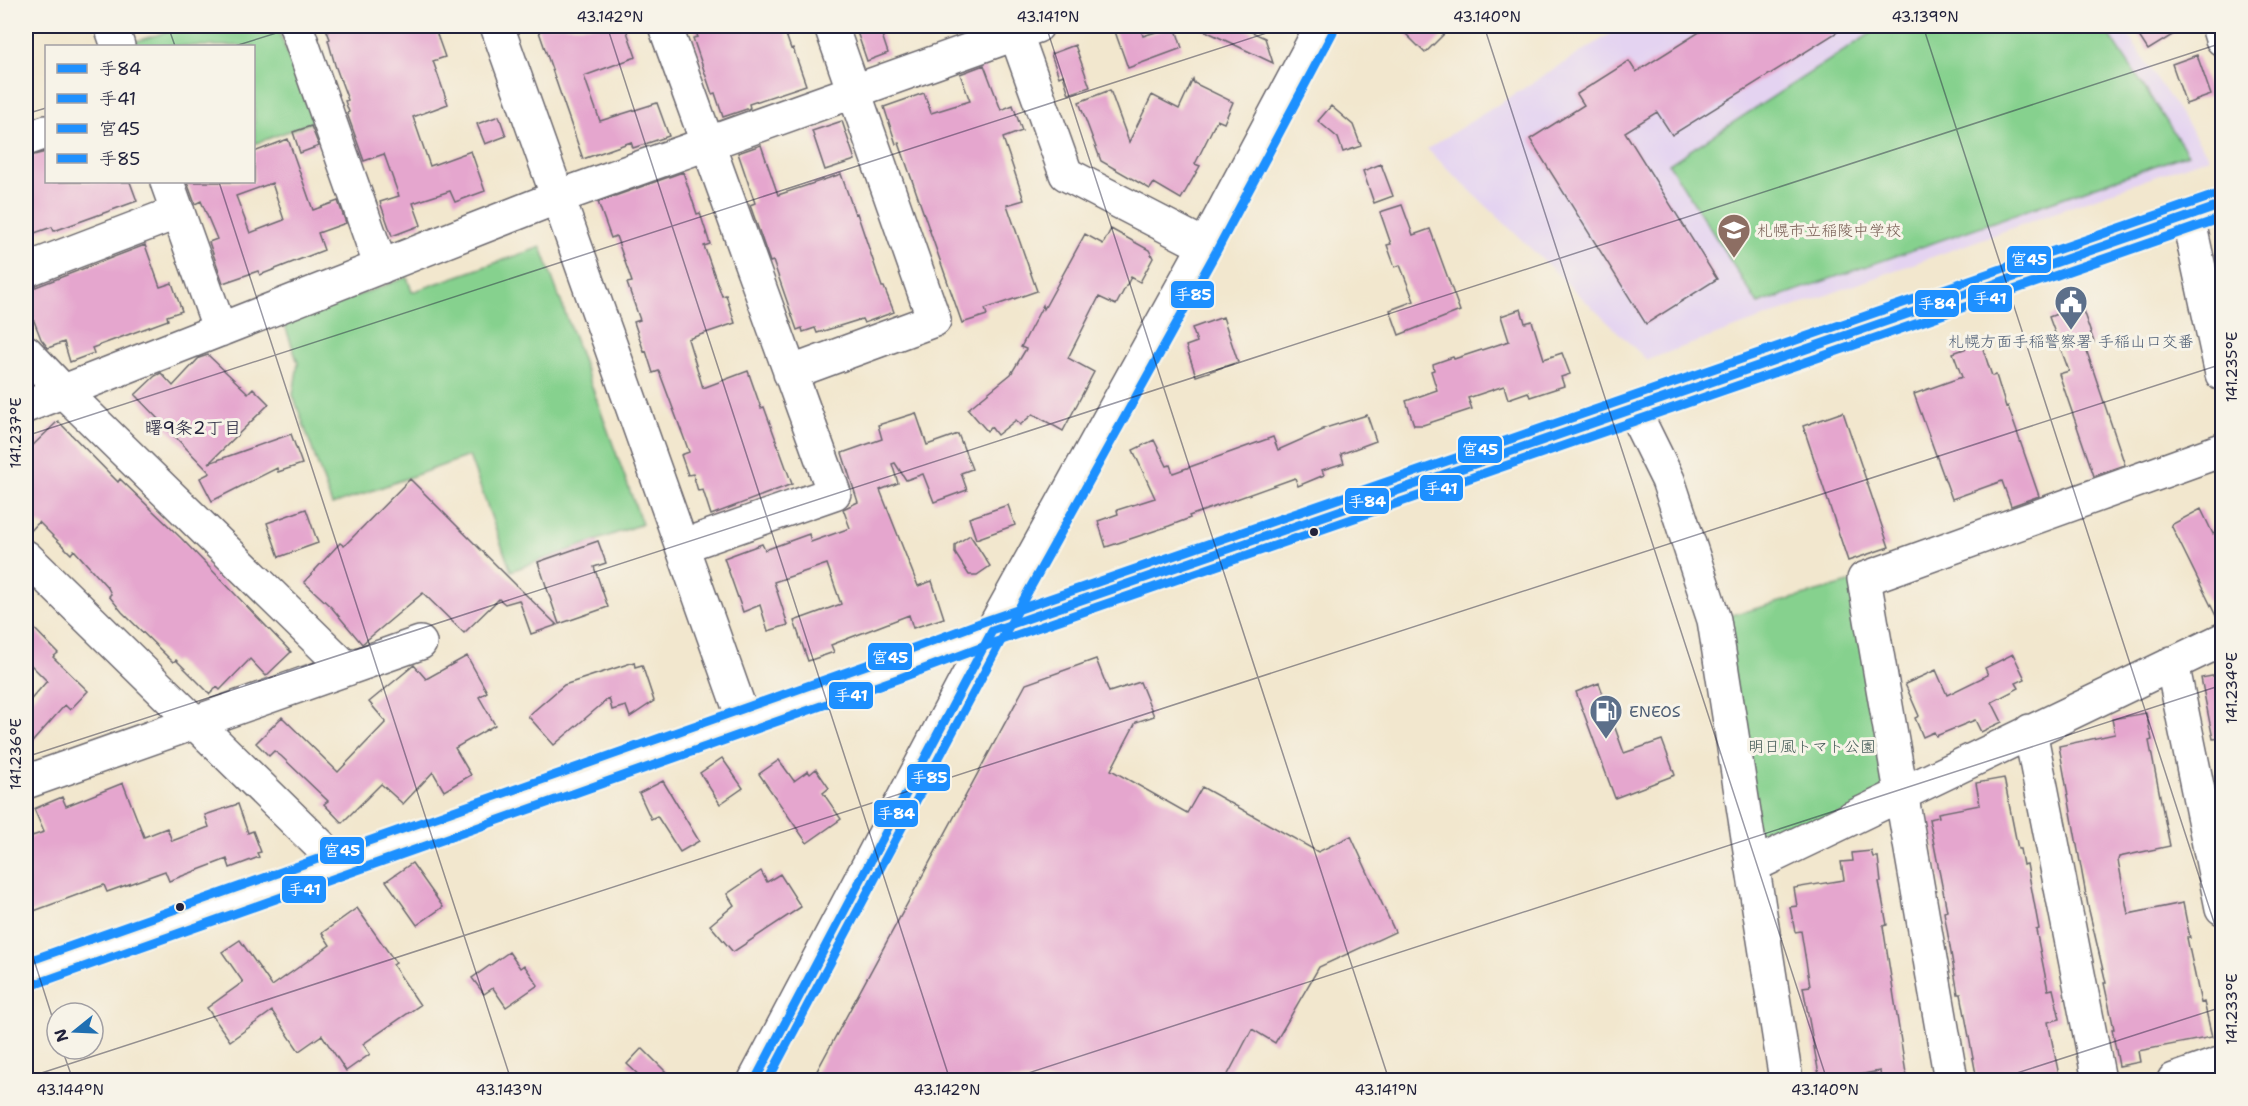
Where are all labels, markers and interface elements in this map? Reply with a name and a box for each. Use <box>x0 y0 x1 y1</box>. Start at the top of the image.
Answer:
text: 43.142°N <box>576 7 644 27</box>
text: 43.141°N <box>1016 7 1080 27</box>
text: 43.140°N <box>1453 7 1521 27</box>
text: 43.139°N <box>1891 7 1959 27</box>
legend <box>45 45 255 183</box>
text: 手84 <box>99 57 141 81</box>
text: 手41 <box>99 87 136 111</box>
text: 宮45 <box>99 117 140 141</box>
text: 手85 <box>99 147 140 171</box>
school or university icon: 札幌市立稲陵中学校 <box>1716 212 1752 259</box>
place label: 札幌市立稲陵中学校 <box>1757 220 1901 241</box>
line badge: 宮45 <box>2006 245 2052 274</box>
text: 宮45 <box>2011 249 2047 270</box>
line badge: 手85 <box>1170 280 1215 309</box>
text: 手85 <box>1174 284 1212 305</box>
line badge: 手41 <box>1967 284 2013 313</box>
public building icon: 札幌方面手稲警察署 手稲山口交番 <box>2053 284 2089 331</box>
text: 手41 <box>1973 288 2007 309</box>
line badge: 手84 <box>1914 289 1960 318</box>
text: 手84 <box>1918 293 1956 314</box>
place label: 札幌方面手稲警察署 手稲山口交番 <box>1948 331 2194 352</box>
text: 141.235°E <box>2222 332 2242 402</box>
text: 141.237°E <box>6 397 26 469</box>
district label: 曙9条2丁目 <box>144 416 242 440</box>
line badge: 宮45 <box>1457 435 1503 464</box>
text: 宮45 <box>1462 439 1498 460</box>
line badge: 手41 <box>1419 474 1464 502</box>
text: 手41 <box>1424 478 1458 499</box>
line badge: 手84 <box>1344 487 1390 515</box>
text: 手84 <box>1348 491 1386 512</box>
unlabelled marker <box>1308 526 1320 538</box>
line badge: 宮45 <box>867 642 913 671</box>
text: 宮45 <box>872 647 908 668</box>
text: 141.234°E <box>2222 652 2242 724</box>
line badge: 手41 <box>828 681 874 710</box>
text: 手41 <box>834 685 868 706</box>
fuel station icon: ENEOS <box>1588 693 1624 740</box>
place label: ENEOS <box>1629 701 1681 722</box>
text: 141.236°E <box>6 718 26 790</box>
park label: 明日風トマト公園 <box>1748 736 1876 757</box>
line badge: 手85 <box>906 763 951 792</box>
text: 手85 <box>910 767 948 788</box>
line badge: 手84 <box>873 799 919 828</box>
text: 手84 <box>877 803 915 824</box>
line badge: 宮45 <box>319 836 365 865</box>
text: 宮45 <box>324 840 360 861</box>
line badge: 手41 <box>281 875 327 904</box>
text: 手41 <box>287 879 321 900</box>
unlabelled marker <box>174 901 186 913</box>
text: 141.233°E <box>2222 973 2242 1045</box>
north arrow <box>45 1001 105 1061</box>
text: N <box>49 1026 73 1045</box>
text: 43.144°N <box>36 1080 104 1100</box>
text: 43.143°N <box>475 1080 543 1100</box>
text: 43.142°N <box>913 1080 981 1100</box>
text: 43.141°N <box>1354 1080 1418 1100</box>
text: 43.140°N <box>1791 1080 1859 1100</box>

